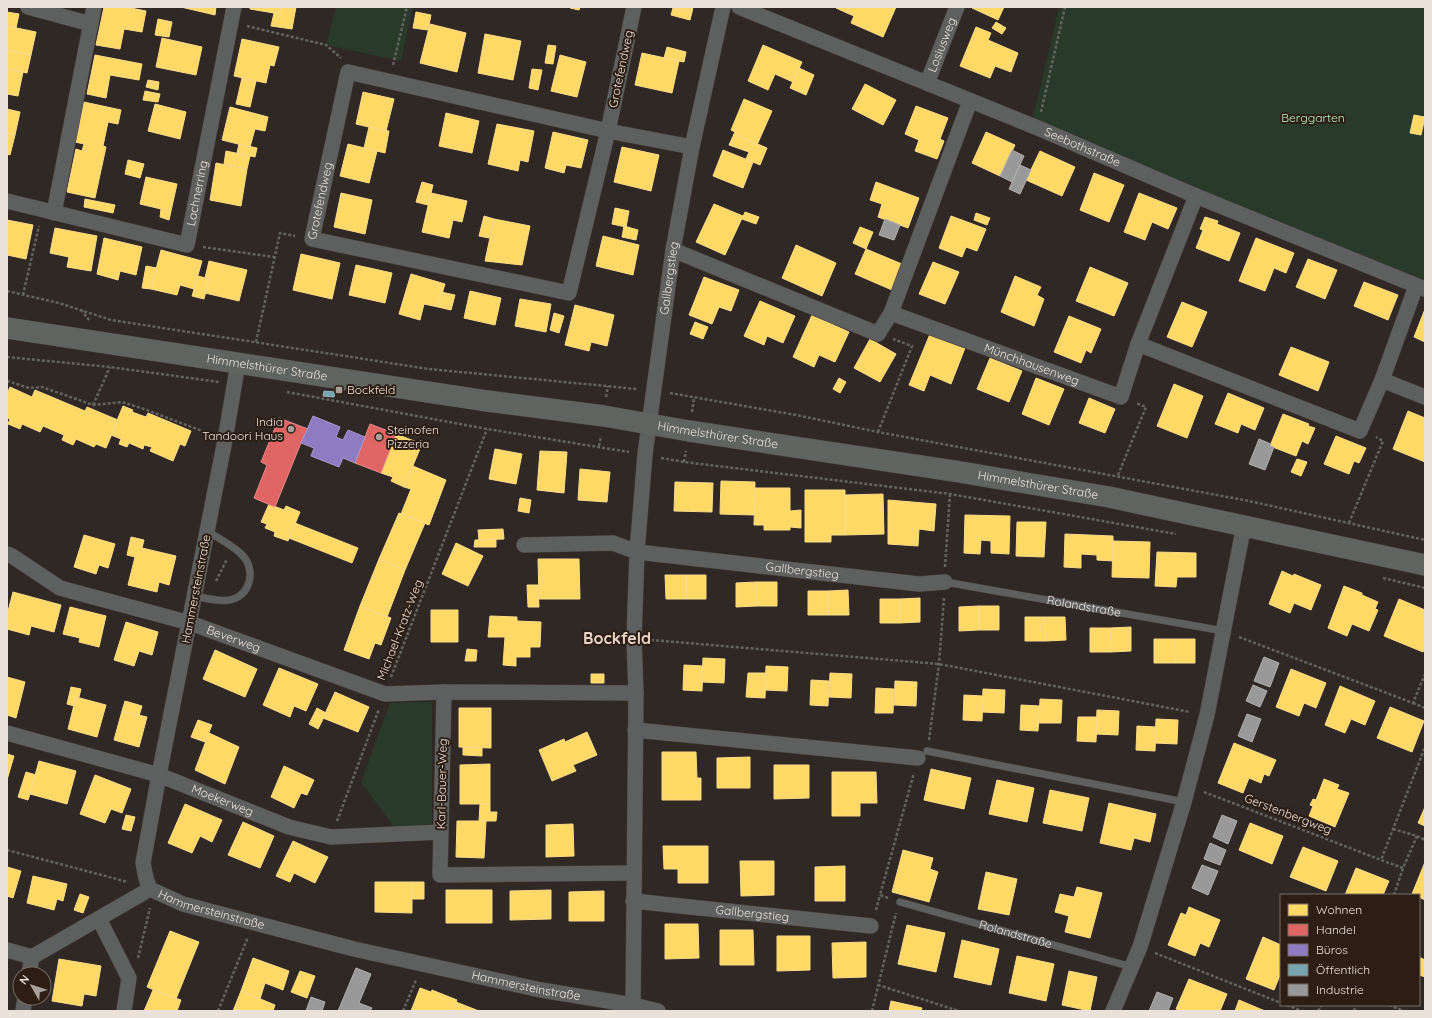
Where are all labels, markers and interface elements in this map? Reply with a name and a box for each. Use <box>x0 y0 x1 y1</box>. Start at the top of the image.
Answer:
street label: Losiusweg <box>924 15 959 74</box>
street label: Grotefendweg <box>605 29 636 109</box>
park label: Berggarten <box>1281 110 1345 125</box>
street label: Seebothstraße <box>1042 124 1123 170</box>
street label: Lachnerring <box>183 159 211 227</box>
street label: Grotefendweg <box>304 161 335 241</box>
street label: Gallbergstieg <box>656 240 681 316</box>
street label: Münchhausenweg <box>982 340 1081 388</box>
street label: Himmelsthürer Straße <box>206 350 329 384</box>
place label: Bockfeld <box>347 382 395 397</box>
marker: Bockfeld <box>334 385 344 395</box>
place label: India Tandoori Haus <box>202 414 283 443</box>
street label: Himmelsthürer Straße <box>657 418 779 451</box>
place label: Steinofen Pizzeria <box>387 422 439 451</box>
marker: India Tandoori Haus <box>286 424 296 434</box>
marker: Steinofen Pizzeria <box>374 432 384 442</box>
street label: Himmelsthürer Straße <box>977 467 1100 502</box>
street label: Hammersteinstraße <box>178 533 213 645</box>
street label: Gallbergstieg <box>765 559 840 582</box>
street label: Michael-Kratz-Weg <box>373 577 426 682</box>
street label: Rolandstraße <box>1046 592 1122 620</box>
street label: Beverweg <box>205 622 263 655</box>
district label: Bockfeld <box>583 628 651 648</box>
street label: Karl-Bauer-Weg <box>433 738 450 830</box>
street label: Moekerweg <box>189 781 256 819</box>
street label: Gerstenbergweg <box>1242 790 1334 837</box>
street label: Hammersteinstraße <box>156 886 267 932</box>
legend <box>1280 894 1420 1006</box>
street label: Gallbergstieg <box>715 902 790 924</box>
text: Wohnen <box>1316 902 1362 917</box>
street label: Rolandstraße <box>978 917 1054 951</box>
text: Handel <box>1316 922 1356 937</box>
text: Büros <box>1316 942 1348 957</box>
text: Öffentlich <box>1316 962 1370 977</box>
north arrow <box>12 966 52 1006</box>
street label: Hammersteinstraße <box>470 967 582 1003</box>
text: N <box>16 972 32 987</box>
text: Industrie <box>1316 982 1364 997</box>

